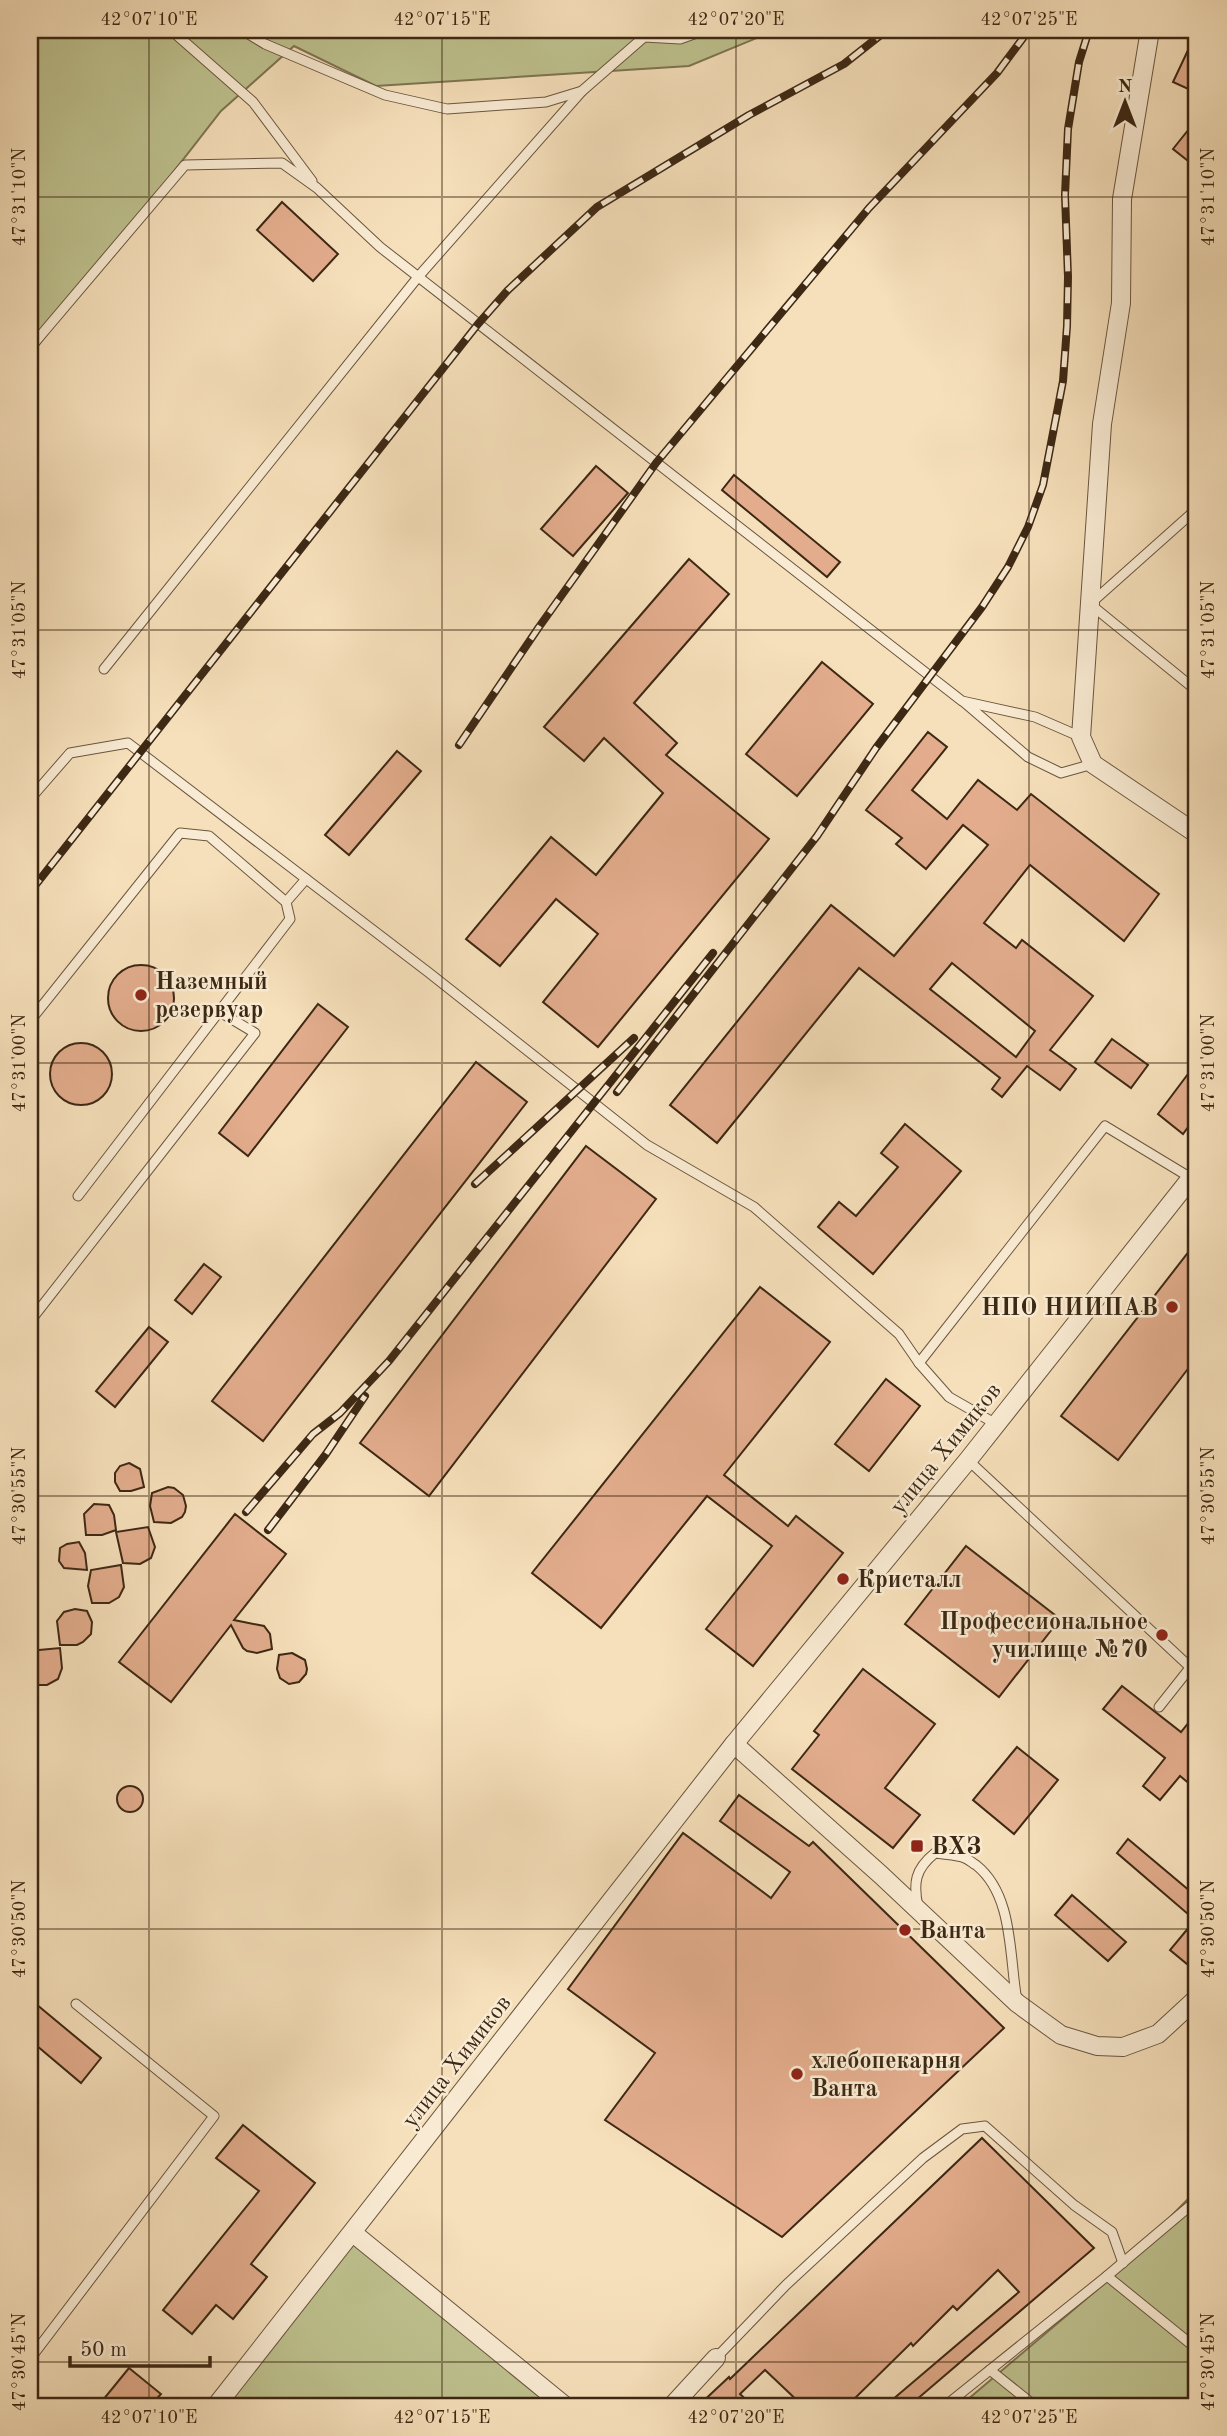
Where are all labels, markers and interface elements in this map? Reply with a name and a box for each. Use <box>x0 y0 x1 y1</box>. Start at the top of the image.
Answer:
text: 42°07'10"E <box>101 11 197 29</box>
text: 42°07'15"E <box>394 11 490 29</box>
text: 42°07'20"E <box>688 11 784 29</box>
text: 42°07'25"E <box>981 11 1077 29</box>
north arrow <box>1090 66 1160 136</box>
text: N <box>1118 78 1133 97</box>
text: 47°31'10"N <box>11 148 29 246</box>
text: 47°31'10"N <box>1200 148 1218 246</box>
text: 47°31'05"N <box>11 581 29 679</box>
text: 47°31'05"N <box>1200 581 1218 679</box>
place label: Наземный резервуар <box>155 971 268 1023</box>
marker: Наземный резервуар <box>133 987 149 1003</box>
text: 47°31'00"N <box>11 1014 29 1112</box>
text: 47°31'00"N <box>1200 1014 1218 1112</box>
place label: НПО НИИПАВ <box>981 1297 1158 1321</box>
marker: НПО НИИПАВ <box>1164 1299 1180 1315</box>
street label: улица Химиков <box>886 1379 1007 1519</box>
text: 47°30'55"N <box>11 1447 29 1545</box>
text: 47°30'55"N <box>1200 1447 1218 1545</box>
place label: Кристалл <box>857 1569 962 1593</box>
marker: Кристалл <box>835 1571 851 1587</box>
place label: Профессиональное училище №70 <box>940 1611 1148 1663</box>
marker: Профессиональное училище №70 <box>1154 1627 1170 1643</box>
place label: ВХЗ <box>931 1836 981 1860</box>
marker: ВХЗ <box>909 1838 925 1854</box>
text: 47°30'50"N <box>11 1880 29 1978</box>
text: 47°30'50"N <box>1200 1880 1218 1978</box>
place label: Ванта <box>919 1920 986 1944</box>
marker: Ванта <box>897 1922 913 1938</box>
street label: улица Химиков <box>398 1991 517 2133</box>
place label: хлебопекарня Ванта <box>811 2050 961 2102</box>
marker: хлебопекарня Ванта <box>789 2066 805 2082</box>
text: 47°30'45"N <box>11 2313 29 2411</box>
text: 47°30'45"N <box>1200 2313 1218 2411</box>
scale bar <box>70 2324 210 2368</box>
text: 50 m <box>80 2340 127 2361</box>
text: 42°07'10"E <box>101 2409 197 2427</box>
text: 42°07'15"E <box>394 2409 490 2427</box>
text: 42°07'20"E <box>688 2409 784 2427</box>
text: 42°07'25"E <box>981 2409 1077 2427</box>

